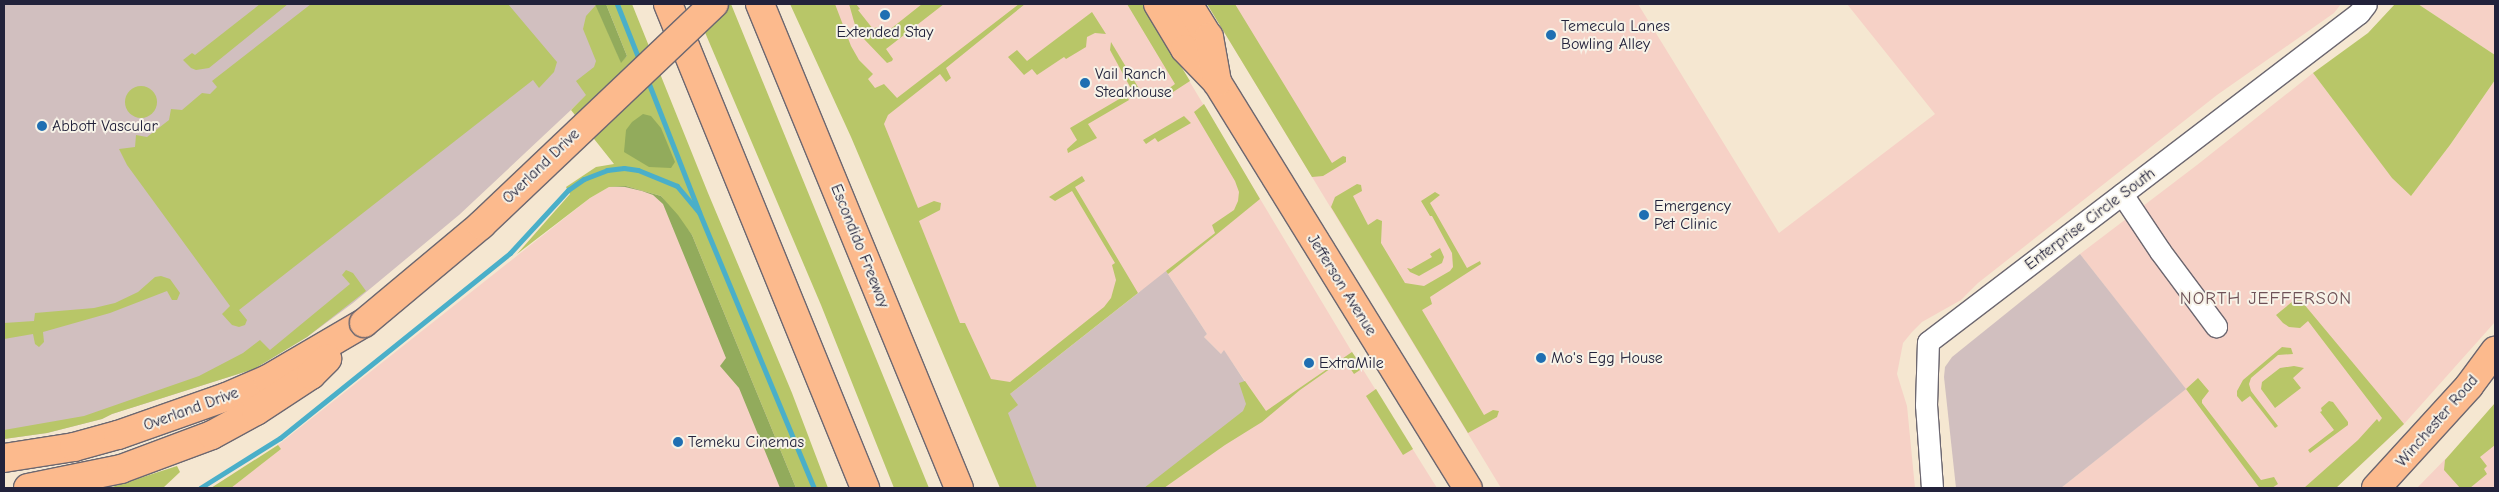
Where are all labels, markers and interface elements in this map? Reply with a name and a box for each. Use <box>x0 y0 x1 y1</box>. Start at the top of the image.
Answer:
marker: Extended Stay <box>879 9 891 21</box>
place label: Temecula Lanes Bowling Alley <box>1561 16 1670 54</box>
place label: Extended Stay <box>837 22 933 42</box>
marker: Temecula Lanes Bowling Alley <box>1545 29 1557 41</box>
place label: Vail Ranch Steakhouse <box>1095 64 1172 102</box>
marker: Vail Ranch Steakhouse <box>1079 77 1091 89</box>
place label: Abbott Vascular <box>52 116 158 136</box>
marker: Abbott Vascular <box>36 120 48 132</box>
street label: Overland Drive <box>498 124 584 208</box>
street label: Enterprise Circle South <box>2021 164 2159 274</box>
street label: Escondido Freeway <box>826 181 894 311</box>
place label: Emergency Pet Clinic <box>1654 196 1731 234</box>
marker: Emergency Pet Clinic <box>1638 209 1650 221</box>
street label: Jefferson Avenue <box>1303 231 1381 339</box>
district label: NORTH JEFFERSON <box>2178 288 2354 310</box>
place label: Mo's Egg House <box>1551 348 1663 368</box>
marker: Mo's Egg House <box>1535 352 1547 364</box>
place label: ExtraMile <box>1319 353 1384 373</box>
marker: ExtraMile <box>1303 357 1315 369</box>
street label: Winchester Road <box>2392 371 2482 471</box>
street label: Overland Drive <box>141 383 241 435</box>
place label: Temeku Cinemas <box>688 432 804 452</box>
marker: Temeku Cinemas <box>672 436 684 448</box>

